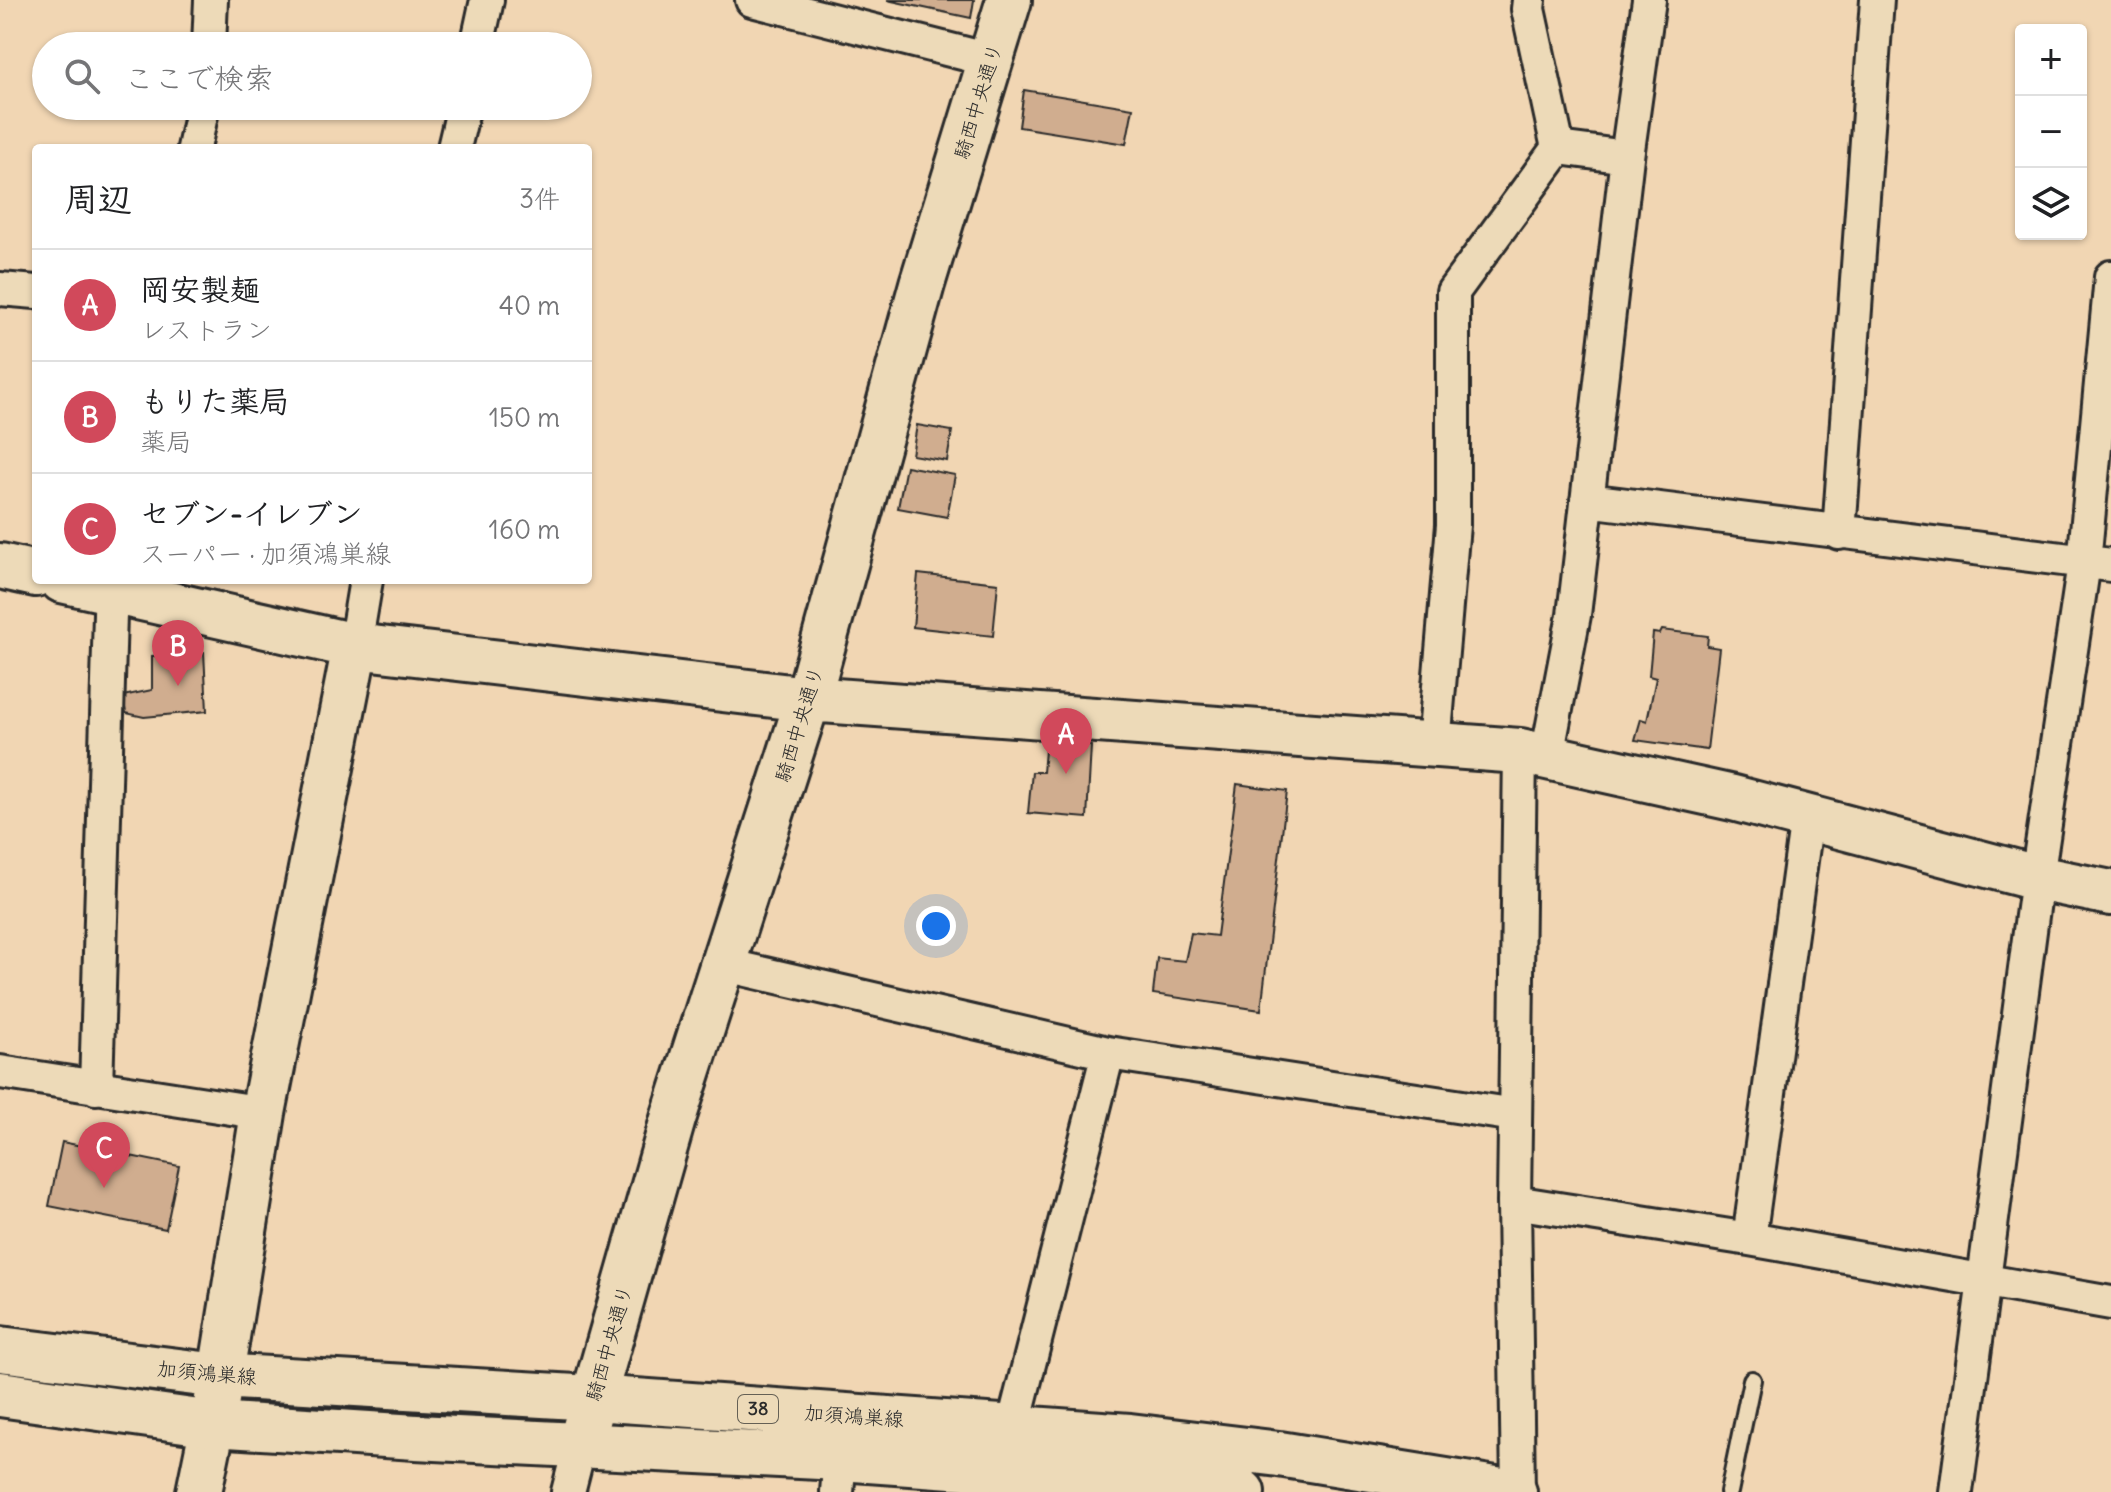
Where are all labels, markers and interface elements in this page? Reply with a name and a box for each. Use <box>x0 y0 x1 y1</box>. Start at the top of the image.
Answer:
map controls <box>2015 24 2087 240</box>
button: + <box>2015 24 2087 96</box>
search box <box>32 32 592 120</box>
street label: 騎西中央通り <box>948 40 1007 162</box>
icon: search <box>60 54 104 98</box>
text: ここで検索 <box>124 59 274 97</box>
button: − <box>2015 96 2087 168</box>
button: layers <box>2015 168 2087 240</box>
text: 周辺 <box>64 177 132 220</box>
text: 3件 <box>519 182 560 215</box>
text: 岡安製麺 <box>140 270 260 308</box>
text: A <box>82 289 98 322</box>
text: 40 m <box>499 289 560 322</box>
text: レストラン <box>140 313 272 346</box>
text: もりた薬局 <box>140 382 289 420</box>
text: B <box>81 401 99 434</box>
text: 150 m <box>489 401 560 434</box>
text: 薬局 <box>140 425 192 458</box>
text: セブン-イレブン <box>140 494 363 532</box>
text: C <box>81 513 99 546</box>
text: 160 m <box>489 513 560 546</box>
text: スーパー · 加須鴻巣線 <box>140 537 391 570</box>
pin: B <box>152 620 204 686</box>
street label: 騎西中央通り <box>769 663 828 785</box>
pin: A <box>1040 708 1092 774</box>
your location <box>916 906 956 946</box>
pin: C <box>78 1122 130 1188</box>
street label: 騎西中央通り <box>580 1282 637 1404</box>
street label: 加須鴻巣線 <box>156 1356 258 1389</box>
road number: 38 <box>738 1395 778 1423</box>
street label: 加須鴻巣線 <box>803 1400 905 1431</box>

